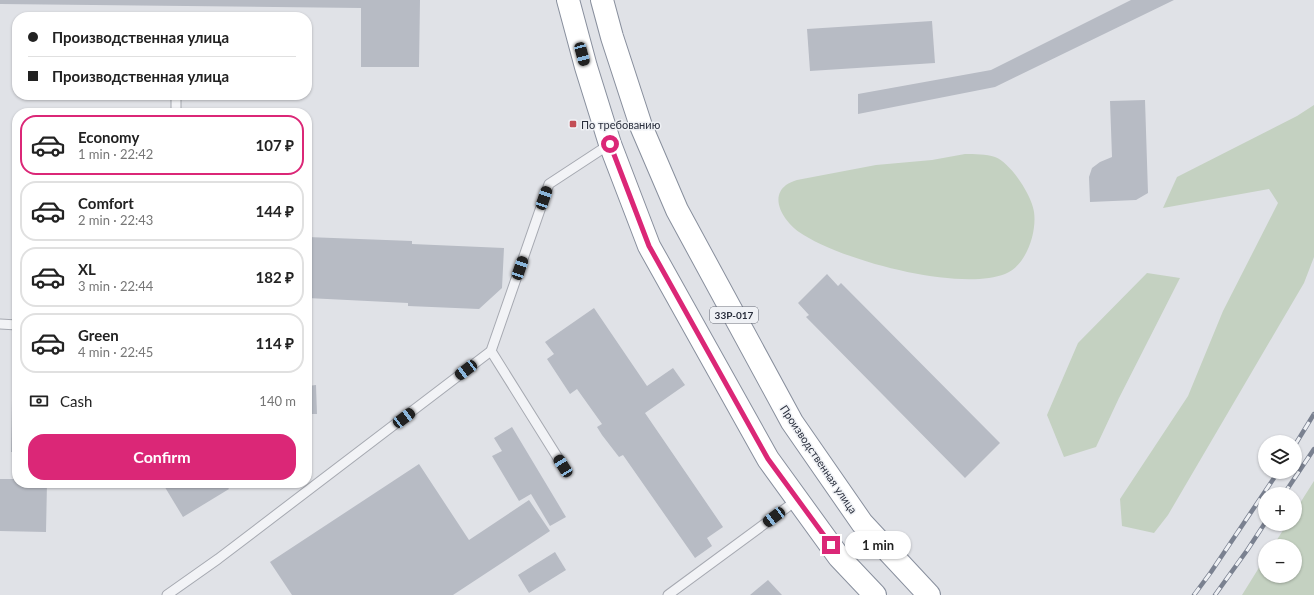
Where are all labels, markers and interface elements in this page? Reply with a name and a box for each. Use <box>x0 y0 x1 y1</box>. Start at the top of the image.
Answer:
text: Производственная улица <box>52 28 229 46</box>
car <box>573 41 591 67</box>
text: Производственная улица <box>52 67 229 85</box>
place label: По требованию <box>581 118 661 131</box>
marker: По требованию <box>568 119 578 129</box>
icon: car <box>30 127 66 163</box>
text: Economy <box>78 128 139 146</box>
route start <box>601 135 619 153</box>
text: 107 ₽ <box>256 136 294 154</box>
text: 1 min · 22:42 <box>78 146 153 162</box>
car <box>534 185 554 211</box>
icon: car <box>30 193 66 229</box>
text: Comfort <box>78 194 134 212</box>
text: 144 ₽ <box>256 202 294 220</box>
text: 2 min · 22:43 <box>78 212 153 228</box>
car <box>510 255 530 281</box>
icon: car <box>30 259 66 295</box>
text: XL <box>78 260 96 278</box>
text: 182 ₽ <box>256 268 294 286</box>
text: 3 min · 22:44 <box>78 278 153 294</box>
road number: 33Р-017 <box>710 307 758 323</box>
icon: car <box>30 325 66 361</box>
text: Green <box>78 326 119 344</box>
text: 114 ₽ <box>256 334 294 352</box>
text: 4 min · 22:45 <box>78 344 153 360</box>
car <box>453 358 479 382</box>
icon: cash <box>28 390 50 412</box>
text: Cash <box>60 392 92 410</box>
text: 140 m <box>259 393 296 409</box>
street label: Производственная улица <box>778 402 860 516</box>
car <box>391 406 417 430</box>
button: Confirm <box>28 434 296 480</box>
map controls <box>1258 435 1302 583</box>
button: layers <box>1258 435 1302 479</box>
car <box>552 453 574 479</box>
button: + <box>1258 487 1302 531</box>
car <box>761 505 787 529</box>
callout: 1 min <box>845 531 911 559</box>
route end <box>822 536 840 554</box>
text: 1 min <box>862 537 894 553</box>
button: − <box>1258 539 1302 583</box>

